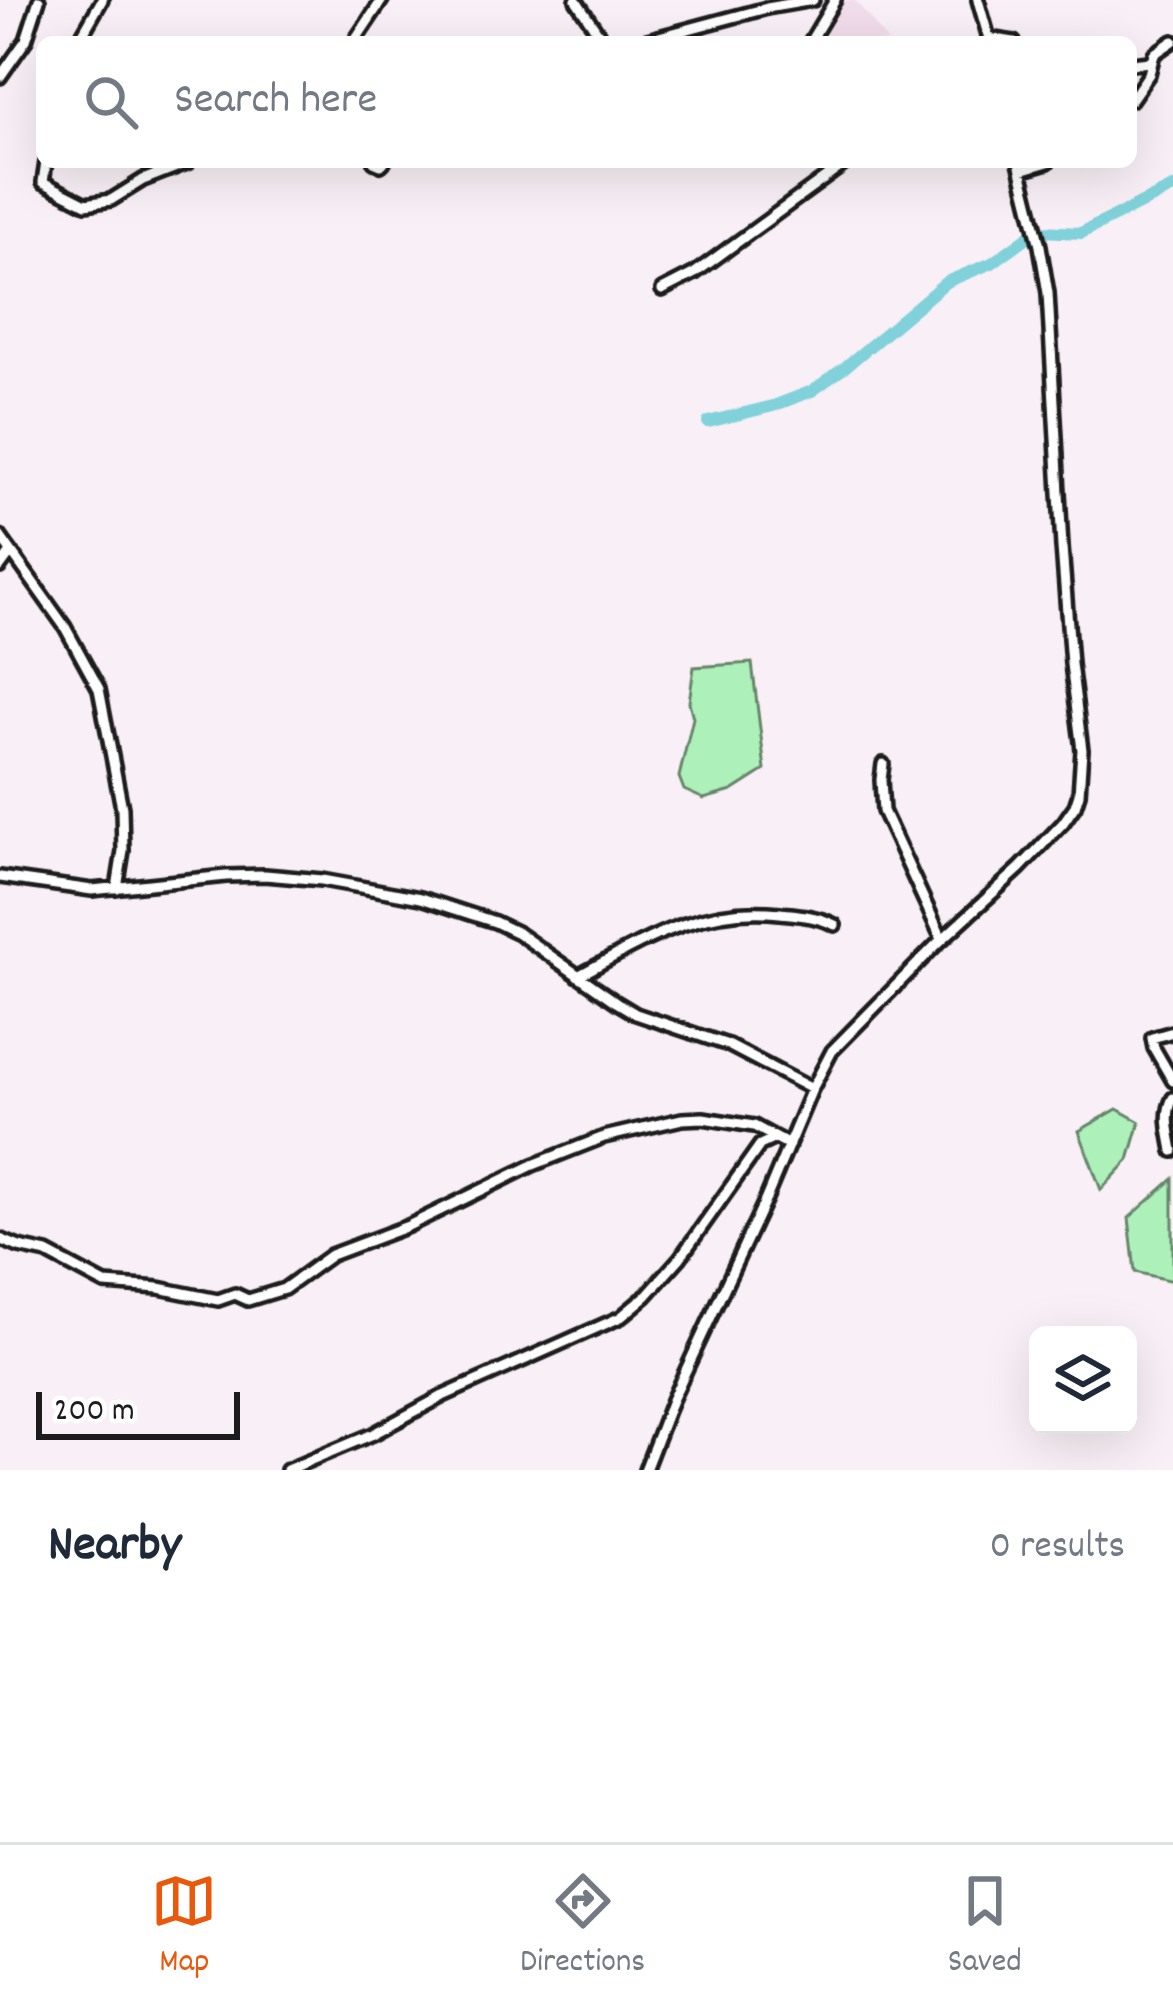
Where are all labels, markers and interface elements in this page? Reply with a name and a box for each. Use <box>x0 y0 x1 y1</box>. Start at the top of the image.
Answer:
search box <box>36 36 1137 168</box>
icon: search <box>78 69 144 135</box>
text: Search here <box>174 70 377 134</box>
map controls <box>1029 1326 1137 1434</box>
button: layers <box>1029 1326 1137 1434</box>
scale bar <box>36 1386 240 1439</box>
text: 200 m <box>54 1389 135 1436</box>
text: Nearby <box>48 1512 181 1584</box>
text: 0 results <box>990 1521 1125 1576</box>
tab: Map <box>151 1868 217 1987</box>
tab: Directions <box>520 1868 645 1987</box>
tab: Saved <box>948 1868 1022 1987</box>

